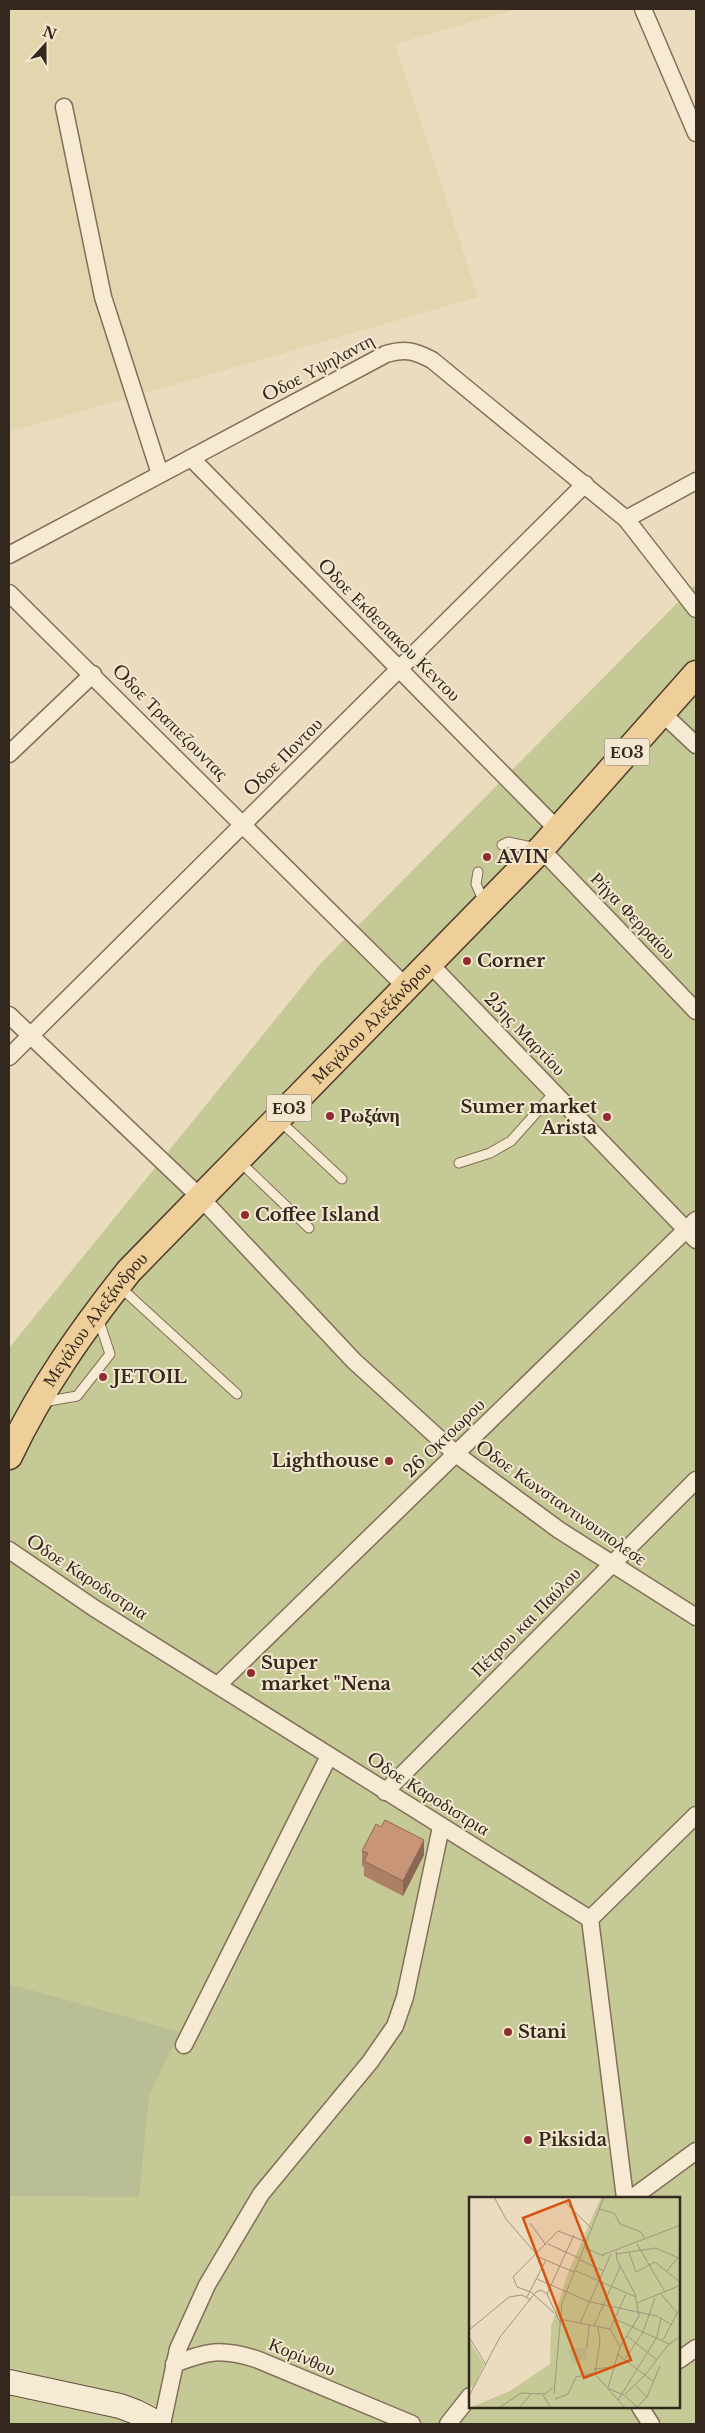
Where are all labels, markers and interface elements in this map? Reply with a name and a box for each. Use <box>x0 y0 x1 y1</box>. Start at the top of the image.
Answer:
north arrow <box>20 20 70 70</box>
text: N <box>40 22 59 44</box>
street label: Oδοε Υψηλαντη <box>258 329 378 407</box>
street label: Oδοε Εκθεσιακου Κεντου <box>313 554 465 706</box>
street label: Oδοε Τραπιεζουντας <box>108 660 232 784</box>
street label: Oδοε Ποντου <box>239 713 327 801</box>
road number: ΕΟ3 <box>604 739 650 766</box>
place label: AVIN <box>496 846 549 868</box>
marker: AVIN <box>481 851 493 863</box>
street label: Ρήγα Φερραίου <box>586 868 680 964</box>
place label: Corner <box>477 950 545 972</box>
marker: Corner <box>461 955 473 967</box>
street label: Μεγάλου Αλεξάνδρου <box>307 957 436 1089</box>
street label: 25ης Μαρτίου <box>480 988 570 1080</box>
road number: ΕΟ3 <box>266 1094 312 1122</box>
place label: Sumer market Arista <box>460 1096 598 1139</box>
place label: Ρωξάνη <box>340 1105 400 1127</box>
marker: Ρωξάνη <box>324 1110 336 1122</box>
marker: Sumer market Arista <box>601 1111 613 1123</box>
place label: Coffee Island <box>255 1204 380 1226</box>
marker: Coffee Island <box>239 1209 251 1221</box>
street label: Μεγάλου Αλεξάνδρου <box>38 1247 152 1391</box>
place label: JETOIL <box>109 1366 187 1388</box>
marker: JETOIL <box>97 1371 109 1383</box>
street label: 26 Οκτοωρου <box>399 1394 489 1482</box>
street label: Oδοε Κωνσταντινουπολεσε <box>471 1436 651 1571</box>
place label: Lighthouse <box>272 1450 379 1472</box>
marker: Lighthouse <box>383 1455 395 1467</box>
street label: Oδοε Καροδιστρια <box>22 1530 152 1625</box>
street label: Πέτρου και Παύλου <box>467 1562 586 1681</box>
place label: Super market "Nena <box>261 1652 392 1695</box>
marker: Super market "Nena <box>245 1667 257 1679</box>
street label: Oδοε Καροδιστρια <box>363 1747 494 1841</box>
place label: Stani <box>518 2021 567 2043</box>
marker: Stani <box>502 2026 514 2038</box>
place label: Piksida <box>538 2129 608 2151</box>
marker: Piksida <box>522 2134 534 2146</box>
inset map <box>469 2197 680 2408</box>
street label: Κορίνθου <box>265 2333 339 2381</box>

